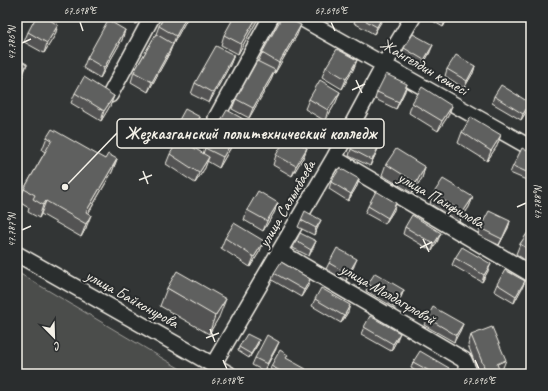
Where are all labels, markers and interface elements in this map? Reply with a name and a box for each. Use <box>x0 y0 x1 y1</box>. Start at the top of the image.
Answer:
text: 67.698°E <box>64 4 98 17</box>
text: 67.696°E <box>315 4 349 17</box>
text: 47.786°N <box>5 24 18 60</box>
street label: Жангелдин көшесі <box>377 34 473 101</box>
callout: Жезказганский политехнический колледж <box>117 119 384 148</box>
text: Жезказганский политехнический колледж <box>125 123 378 145</box>
street label: улица Салыкбаева <box>254 156 321 252</box>
street label: улица Панфилова <box>393 167 489 233</box>
text: 47.788°N <box>531 184 544 220</box>
text: 47.787°N <box>5 211 18 247</box>
street label: улица Молдагуловой <box>336 258 440 330</box>
street label: улица Байконурова <box>81 265 183 333</box>
north arrow <box>34 317 74 357</box>
text: С <box>51 339 63 354</box>
text: 67.698°E <box>211 374 245 387</box>
text: 67.696°E <box>463 374 497 387</box>

